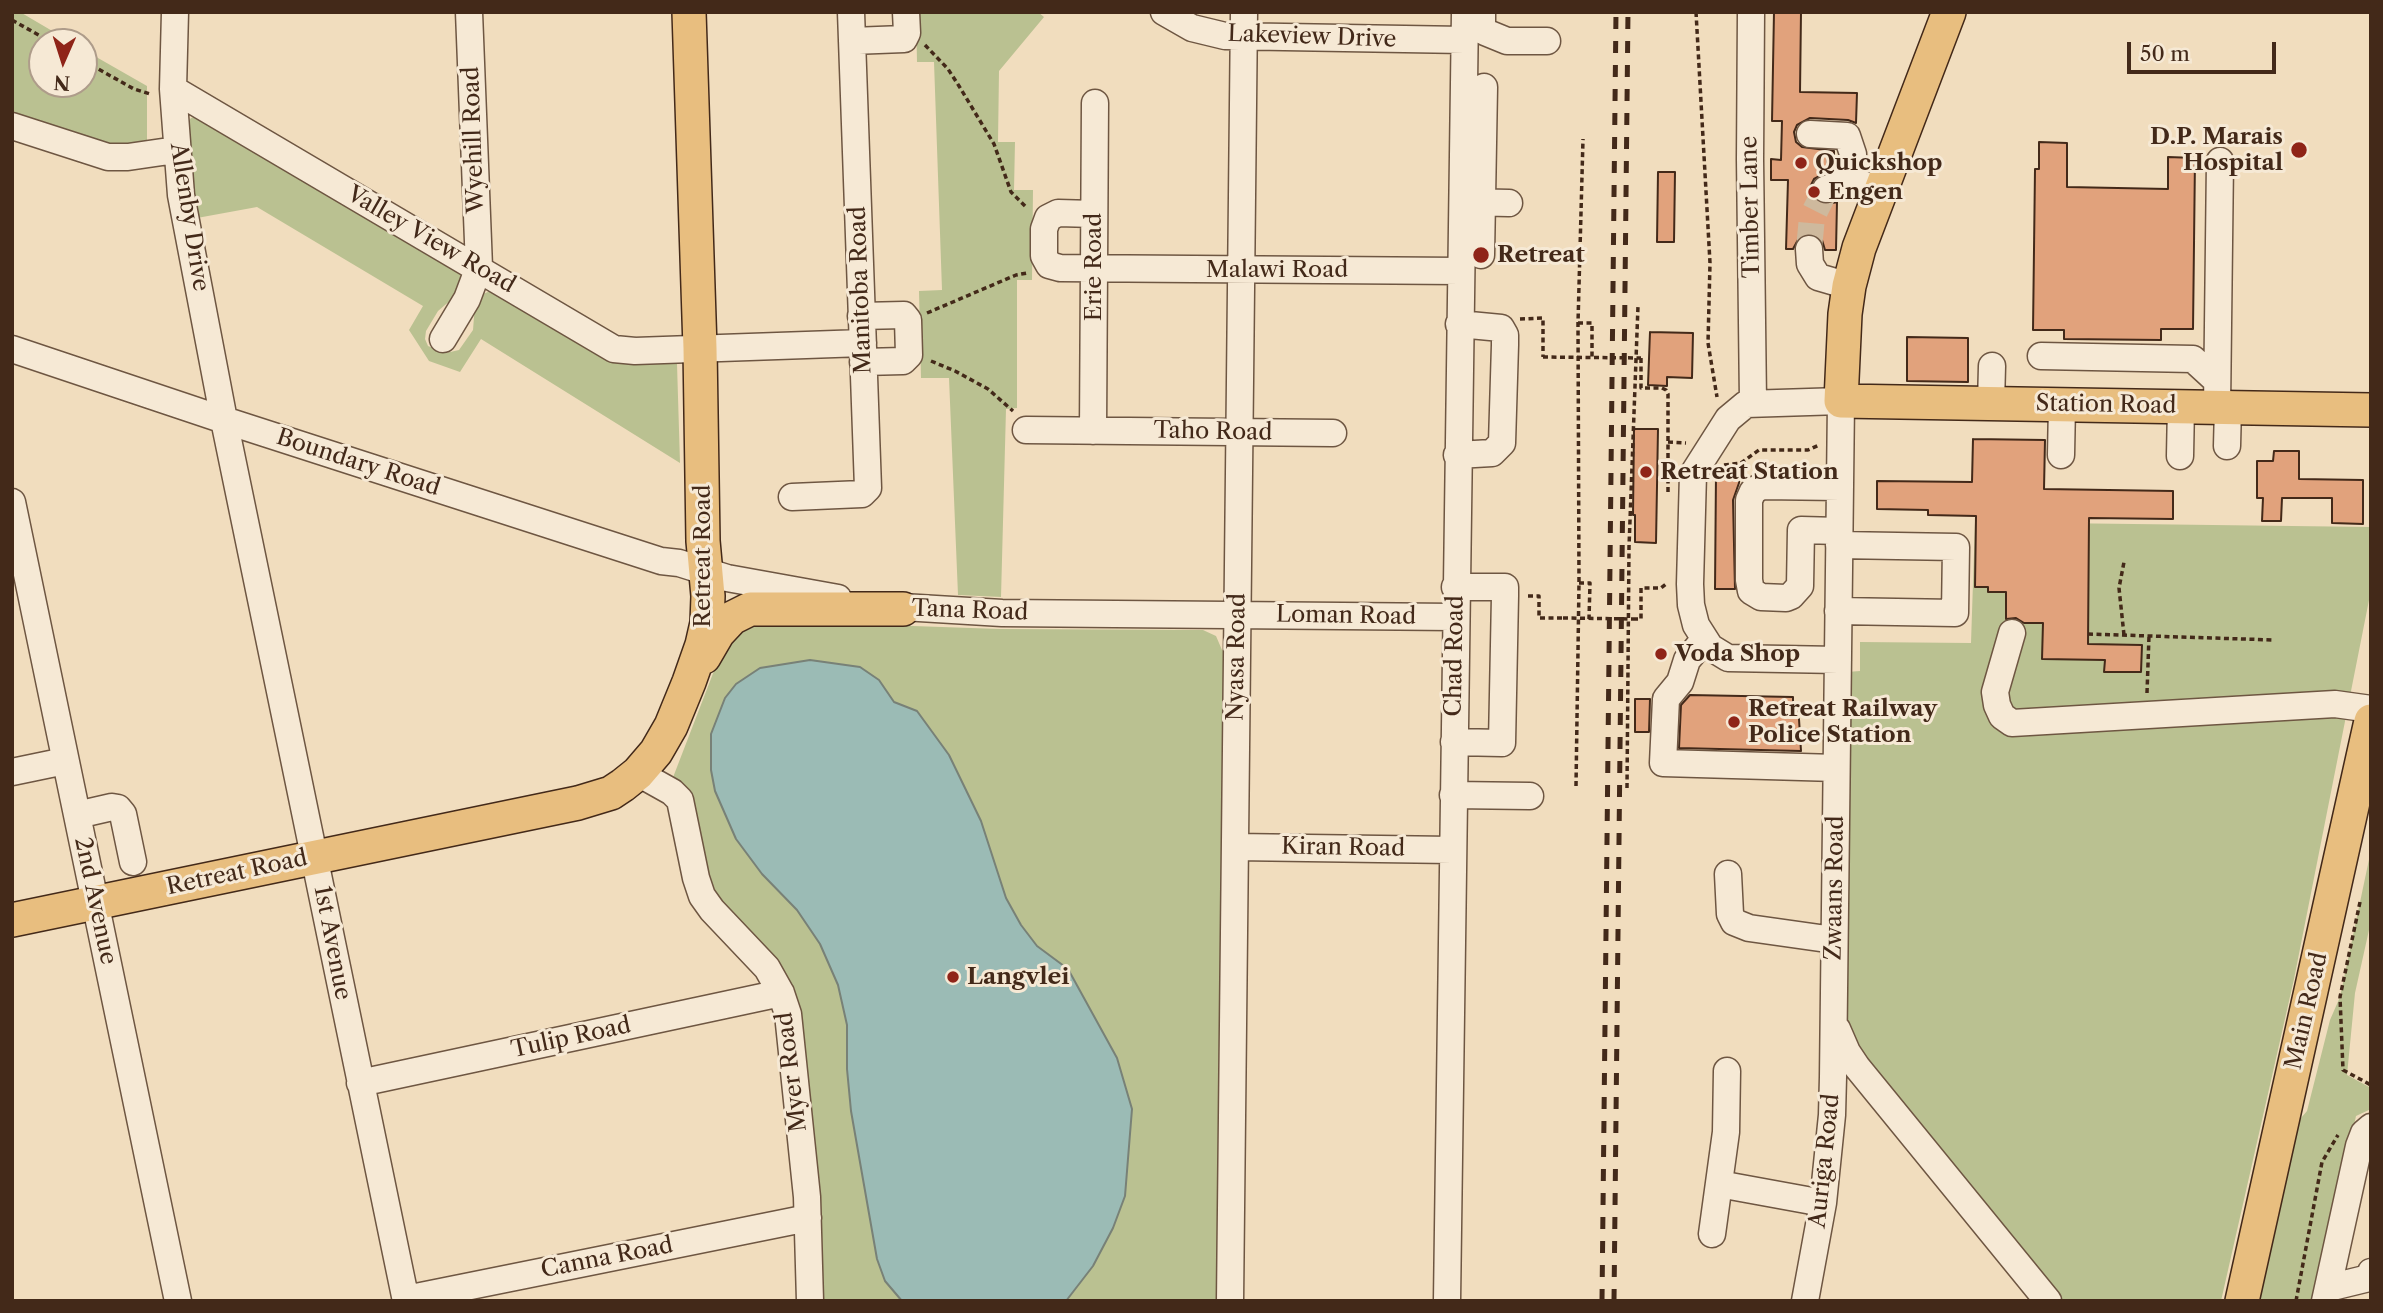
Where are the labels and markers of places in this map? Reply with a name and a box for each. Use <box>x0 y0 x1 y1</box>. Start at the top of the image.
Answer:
place label: D.P. Marais Hospital <box>2150 123 2283 177</box>
marker: D.P. Marais Hospital <box>2289 140 2309 160</box>
place label: Quickshop <box>1815 149 1942 177</box>
marker: Quickshop <box>1793 155 1809 171</box>
place label: Engen <box>1828 178 1903 206</box>
marker: Engen <box>1806 184 1822 200</box>
place label: Retreat <box>1497 241 1585 269</box>
marker: Retreat <box>1471 245 1491 265</box>
place label: Retreat Station <box>1660 458 1839 486</box>
marker: Retreat Station <box>1638 464 1654 480</box>
place label: Voda Shop <box>1675 640 1800 668</box>
marker: Voda Shop <box>1653 646 1669 662</box>
place label: Retreat Railway Police Station <box>1748 695 1937 749</box>
marker: Retreat Railway Police Station <box>1726 714 1742 730</box>
place label: Langvlei <box>967 963 1070 991</box>
marker: Langvlei <box>945 969 961 985</box>

